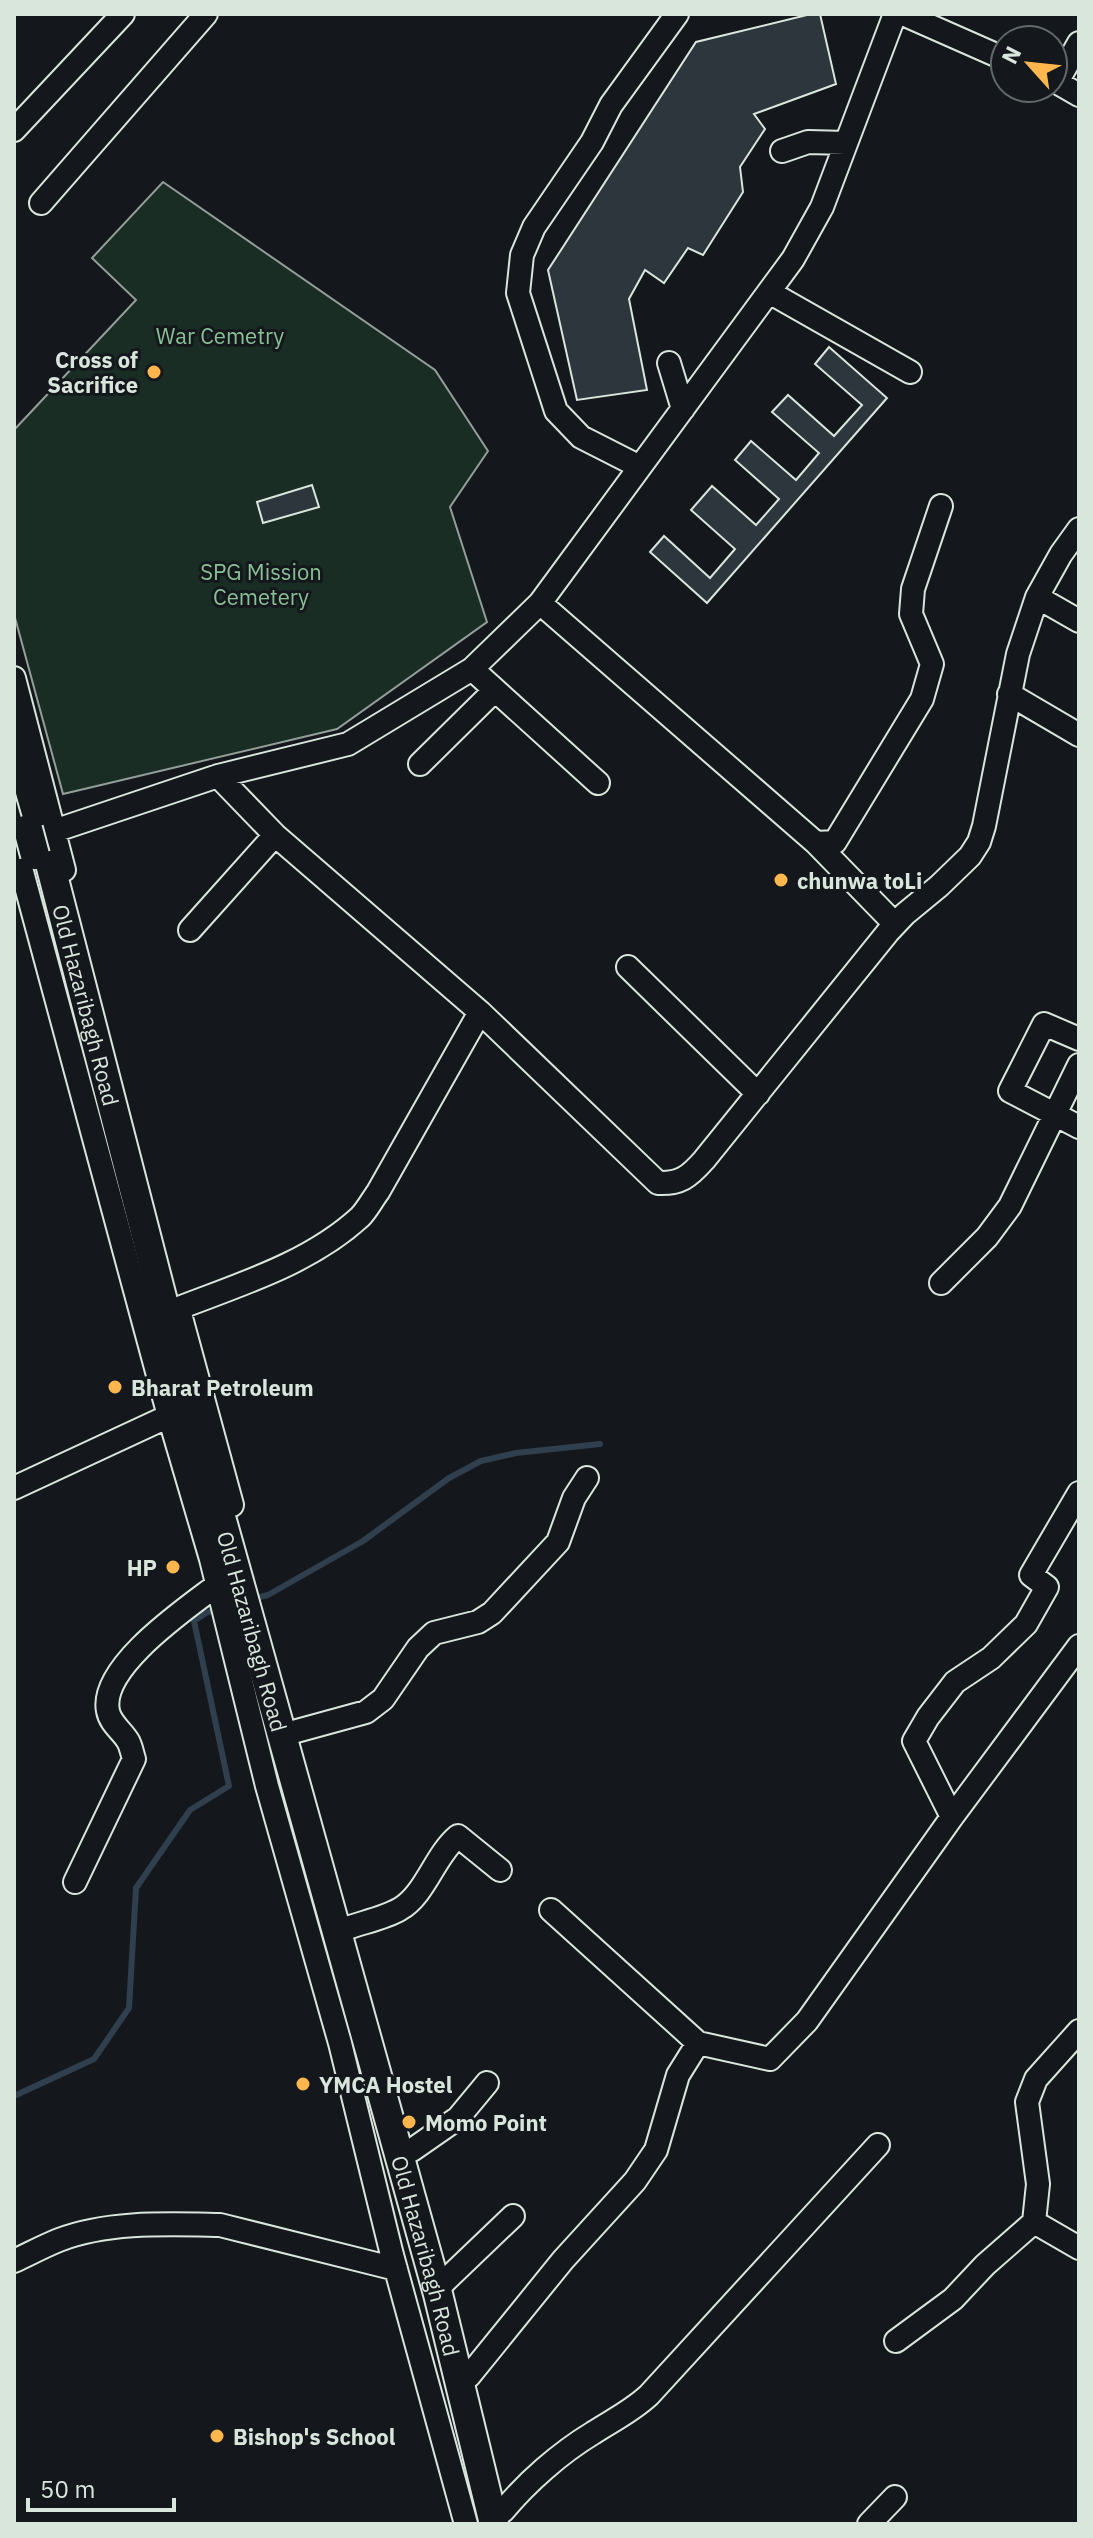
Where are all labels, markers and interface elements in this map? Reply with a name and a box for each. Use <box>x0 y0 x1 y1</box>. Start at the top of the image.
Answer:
north arrow <box>989 24 1069 104</box>
text: N <box>994 41 1027 68</box>
park label: War Cemetry <box>156 321 284 350</box>
place label: Cross of Sacrifice <box>47 345 138 399</box>
marker: Cross of Sacrifice <box>145 363 163 381</box>
park label: SPG Mission Cemetery <box>200 557 322 611</box>
place label: chunwa toLi <box>797 866 922 895</box>
marker: chunwa toLi <box>772 871 790 889</box>
street label: Old Hazaribagh Road <box>47 901 126 1109</box>
place label: Bharat Petroleum <box>131 1373 314 1402</box>
marker: Bharat Petroleum <box>106 1378 124 1396</box>
street label: Old Hazaribagh Road <box>211 1528 295 1735</box>
place label: HP <box>127 1553 157 1582</box>
marker: HP <box>164 1558 182 1576</box>
place label: YMCA Hostel <box>319 2070 453 2099</box>
marker: YMCA Hostel <box>294 2075 312 2093</box>
place label: Momo Point <box>425 2108 547 2137</box>
marker: Momo Point <box>400 2113 418 2131</box>
street label: Old Hazaribagh Road <box>385 2152 467 2359</box>
place label: Bishop's School <box>233 2422 396 2451</box>
marker: Bishop's School <box>208 2427 226 2445</box>
scale bar <box>28 2462 174 2512</box>
text: 50 m <box>40 2473 95 2505</box>

